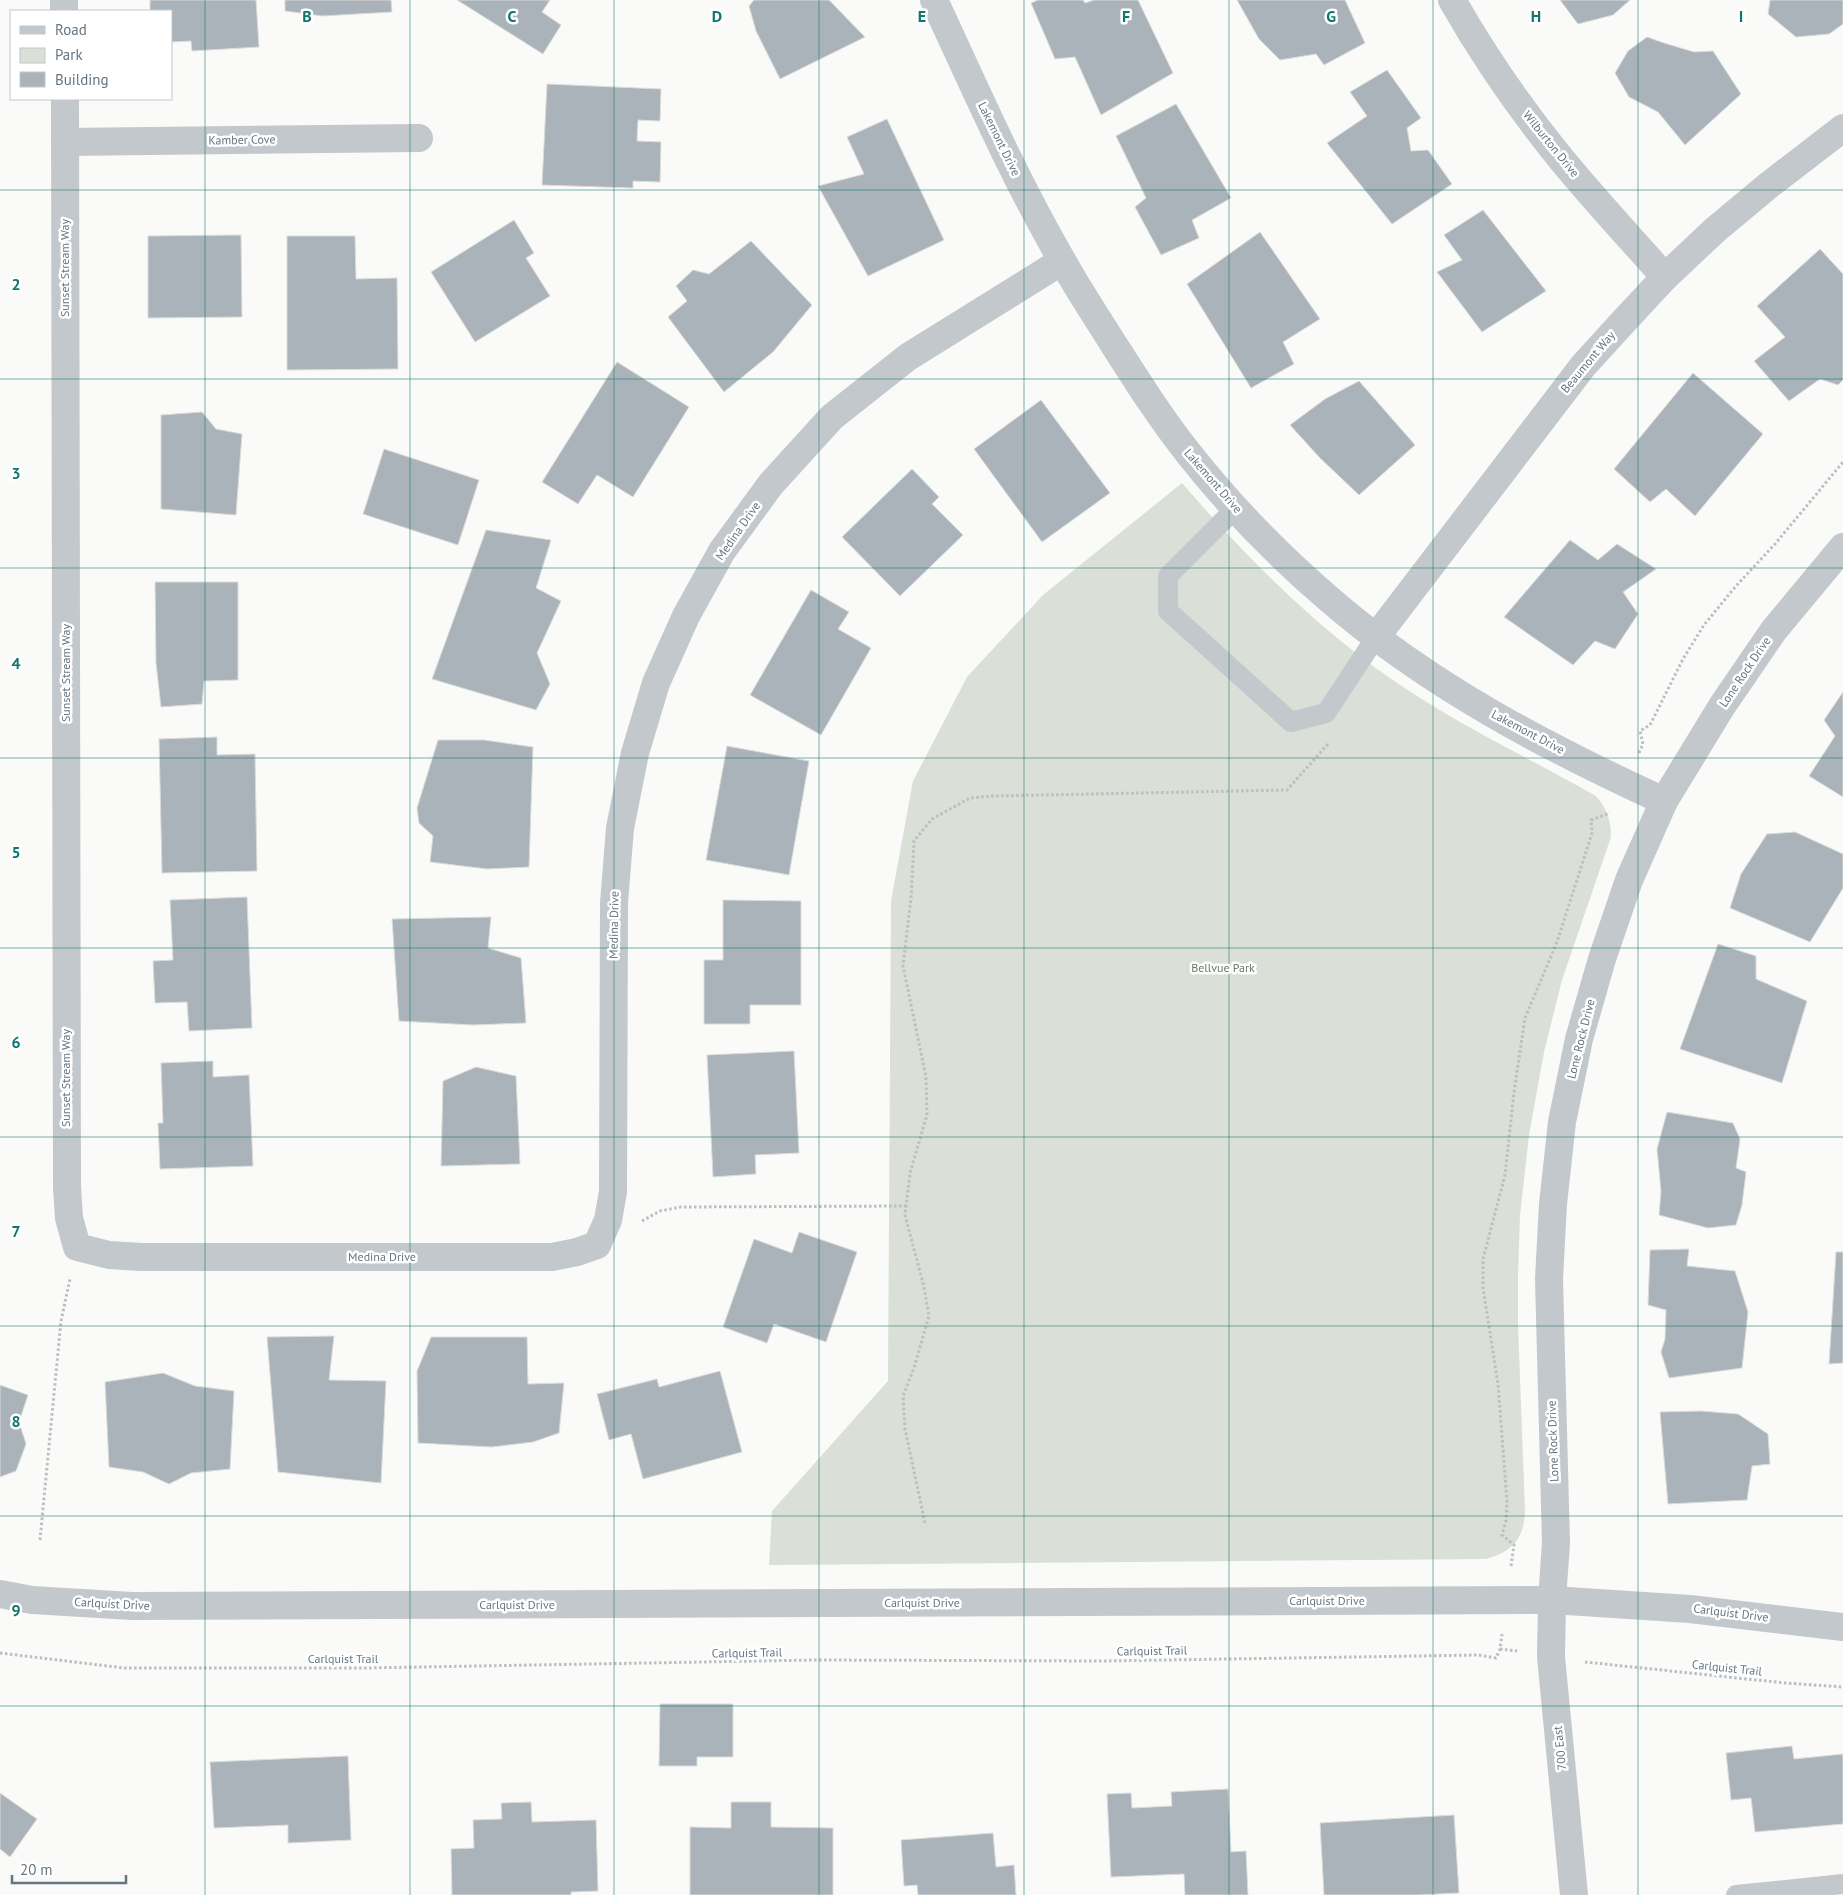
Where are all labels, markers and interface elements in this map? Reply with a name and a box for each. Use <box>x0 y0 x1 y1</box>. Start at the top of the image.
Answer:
text: B <box>302 6 312 26</box>
text: C <box>508 6 517 26</box>
text: D <box>712 6 722 26</box>
text: E <box>918 6 926 26</box>
text: F <box>1122 6 1130 26</box>
text: G <box>1326 6 1336 26</box>
text: H <box>1531 6 1541 26</box>
text: I <box>1739 6 1743 26</box>
legend <box>10 10 172 100</box>
text: Road <box>55 20 87 39</box>
text: Park <box>55 45 83 64</box>
text: Building <box>55 70 109 89</box>
street label: Lakemont Drive <box>975 99 1024 178</box>
street label: Wilburton Drive <box>1520 107 1583 180</box>
street label: Kamber Cove <box>208 131 276 148</box>
street label: Sunset Stream Way <box>57 219 72 317</box>
text: 2 <box>11 274 21 294</box>
street label: Beaumont Way <box>1557 327 1618 396</box>
street label: Lakemont Drive <box>1181 445 1245 516</box>
text: 3 <box>11 463 21 483</box>
street label: Medina Drive <box>712 499 763 563</box>
street label: Sunset Stream Way <box>58 624 73 722</box>
street label: Lone Rock Drive <box>1716 634 1774 710</box>
text: 4 <box>11 653 21 673</box>
street label: Lakemont Drive <box>1489 706 1567 757</box>
text: 5 <box>11 842 21 862</box>
street label: Medina Drive <box>605 891 622 959</box>
park label: Bellvue Park <box>1191 960 1255 975</box>
street label: Lone Rock Drive <box>1563 997 1598 1080</box>
street label: Sunset Stream Way <box>58 1029 73 1127</box>
text: 6 <box>11 1032 21 1052</box>
text: 7 <box>11 1221 21 1241</box>
street label: Medina Drive <box>348 1249 416 1264</box>
street label: Lone Rock Drive <box>1544 1400 1561 1482</box>
text: 8 <box>11 1411 21 1431</box>
street label: Carlquist Drive <box>1289 1593 1365 1608</box>
street label: Carlquist Drive <box>74 1594 150 1613</box>
street label: Carlquist Drive <box>884 1595 960 1610</box>
street label: Carlquist Drive <box>479 1597 555 1612</box>
text: 9 <box>11 1600 21 1620</box>
street label: Carlquist Drive <box>1693 1600 1769 1625</box>
street label: Carlquist Trail <box>1117 1642 1188 1659</box>
street label: Carlquist Trail <box>712 1644 783 1661</box>
street label: Carlquist Trail <box>308 1651 379 1666</box>
street label: Carlquist Trail <box>1691 1656 1763 1679</box>
street label: 700 East <box>1550 1725 1569 1771</box>
scale bar <box>12 1852 126 1884</box>
text: 20 m <box>20 1860 53 1879</box>

